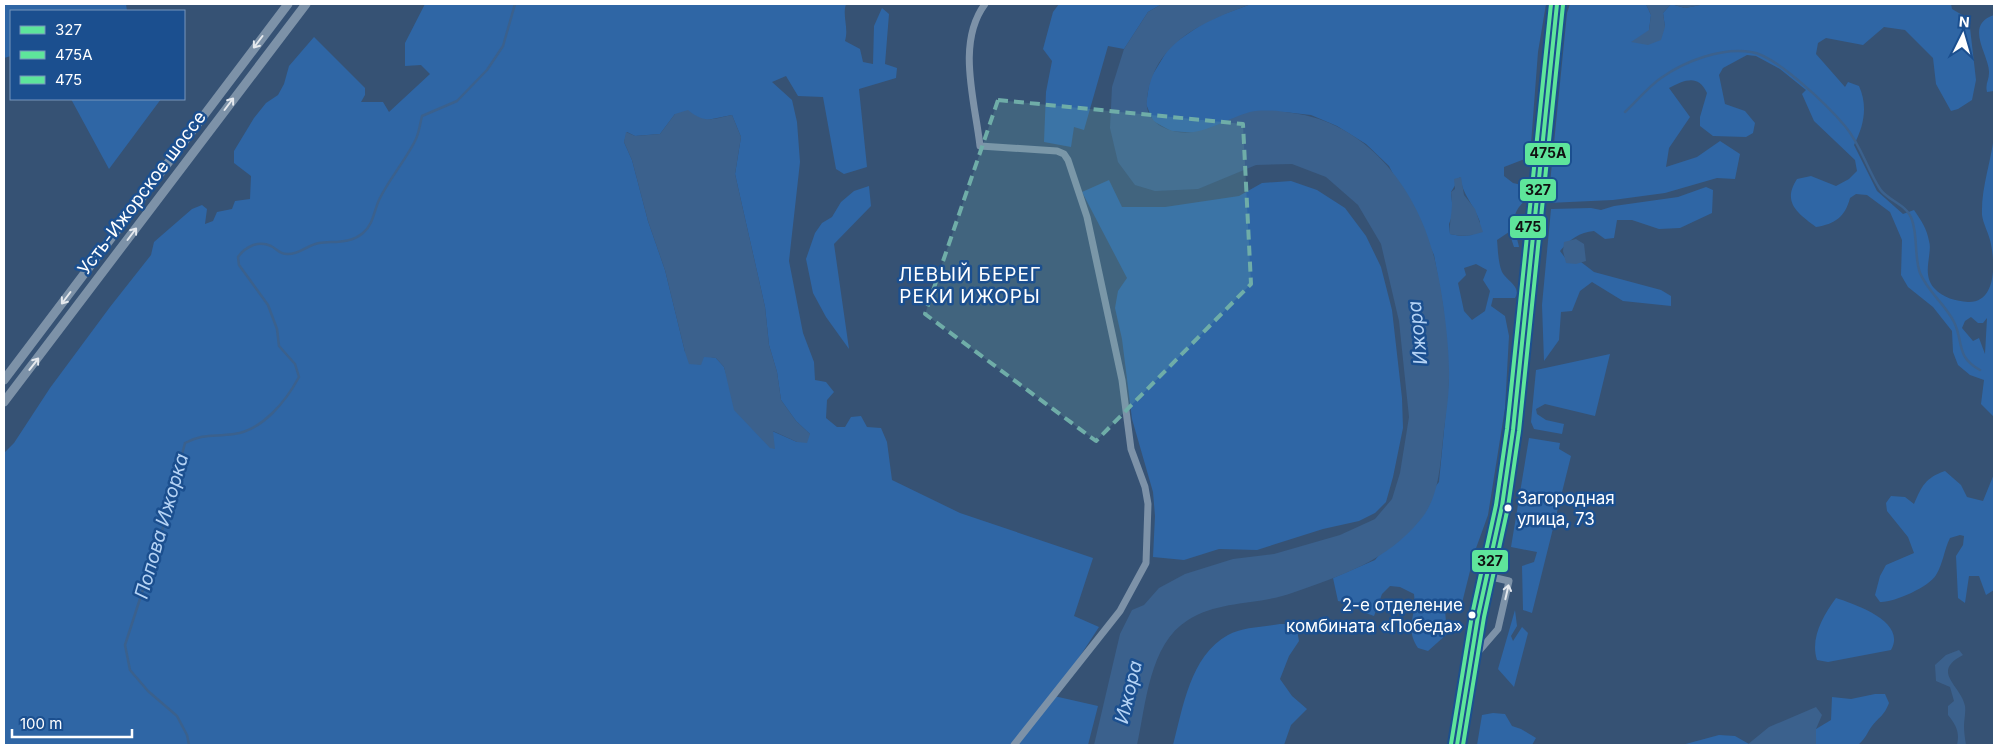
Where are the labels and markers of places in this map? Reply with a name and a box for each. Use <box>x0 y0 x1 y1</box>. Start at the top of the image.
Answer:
place label: Загородная улица, 73 <box>1517 488 1615 529</box>
marker: Загородная улица, 73 <box>1503 503 1513 513</box>
place label: 2-е отделение комбината «Победа» <box>1286 595 1463 636</box>
marker: 2-е отделение комбината «Победа» <box>1467 610 1477 620</box>

